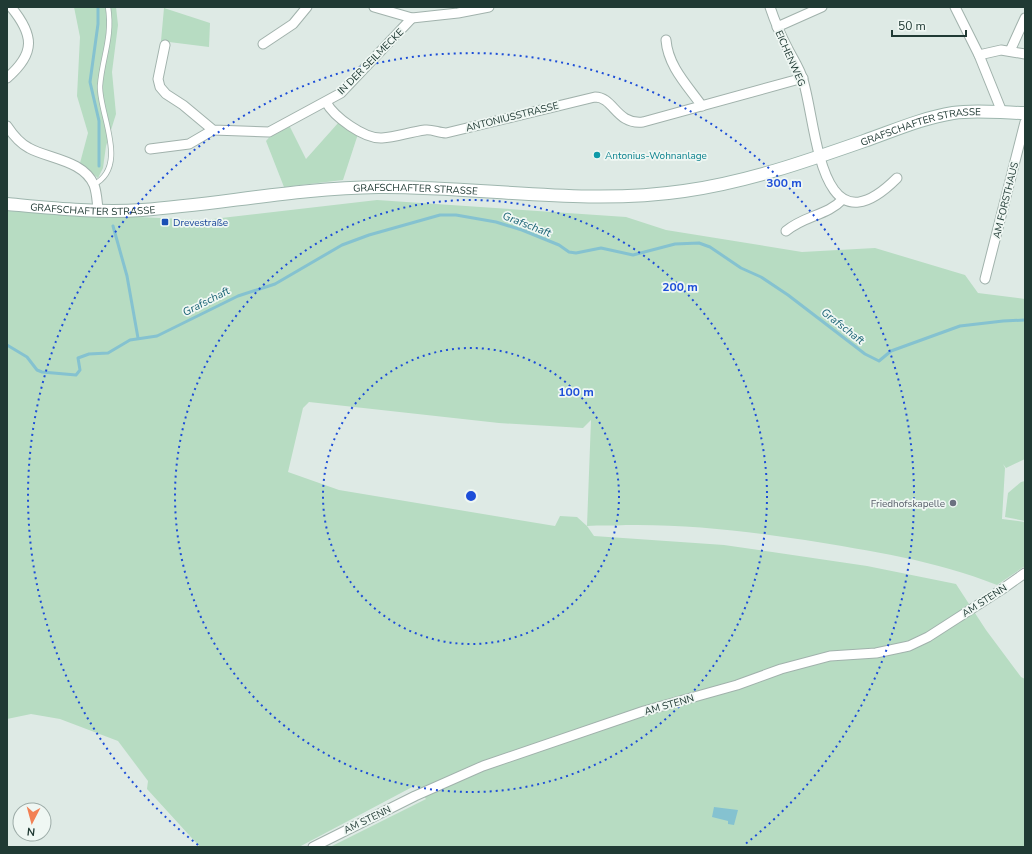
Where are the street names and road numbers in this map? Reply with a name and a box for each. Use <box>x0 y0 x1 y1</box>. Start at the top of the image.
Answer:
street label: IN DER SEILMECKE <box>335 25 407 98</box>
street label: EICHENWEG <box>771 28 809 89</box>
street label: ANTONIUSSTRASSE <box>464 99 560 135</box>
street label: GRAFSCHAFTER STRASSE <box>859 105 981 150</box>
street label: AM FORSTHAUS <box>990 161 1022 240</box>
street label: GRAFSCHAFTER STRASSE <box>353 181 478 199</box>
street label: GRAFSCHAFTER STRASSE <box>30 200 156 219</box>
street label: AM STENN <box>959 581 1010 621</box>
street label: AM STENN <box>643 691 696 719</box>
street label: AM STENN <box>341 802 393 837</box>

